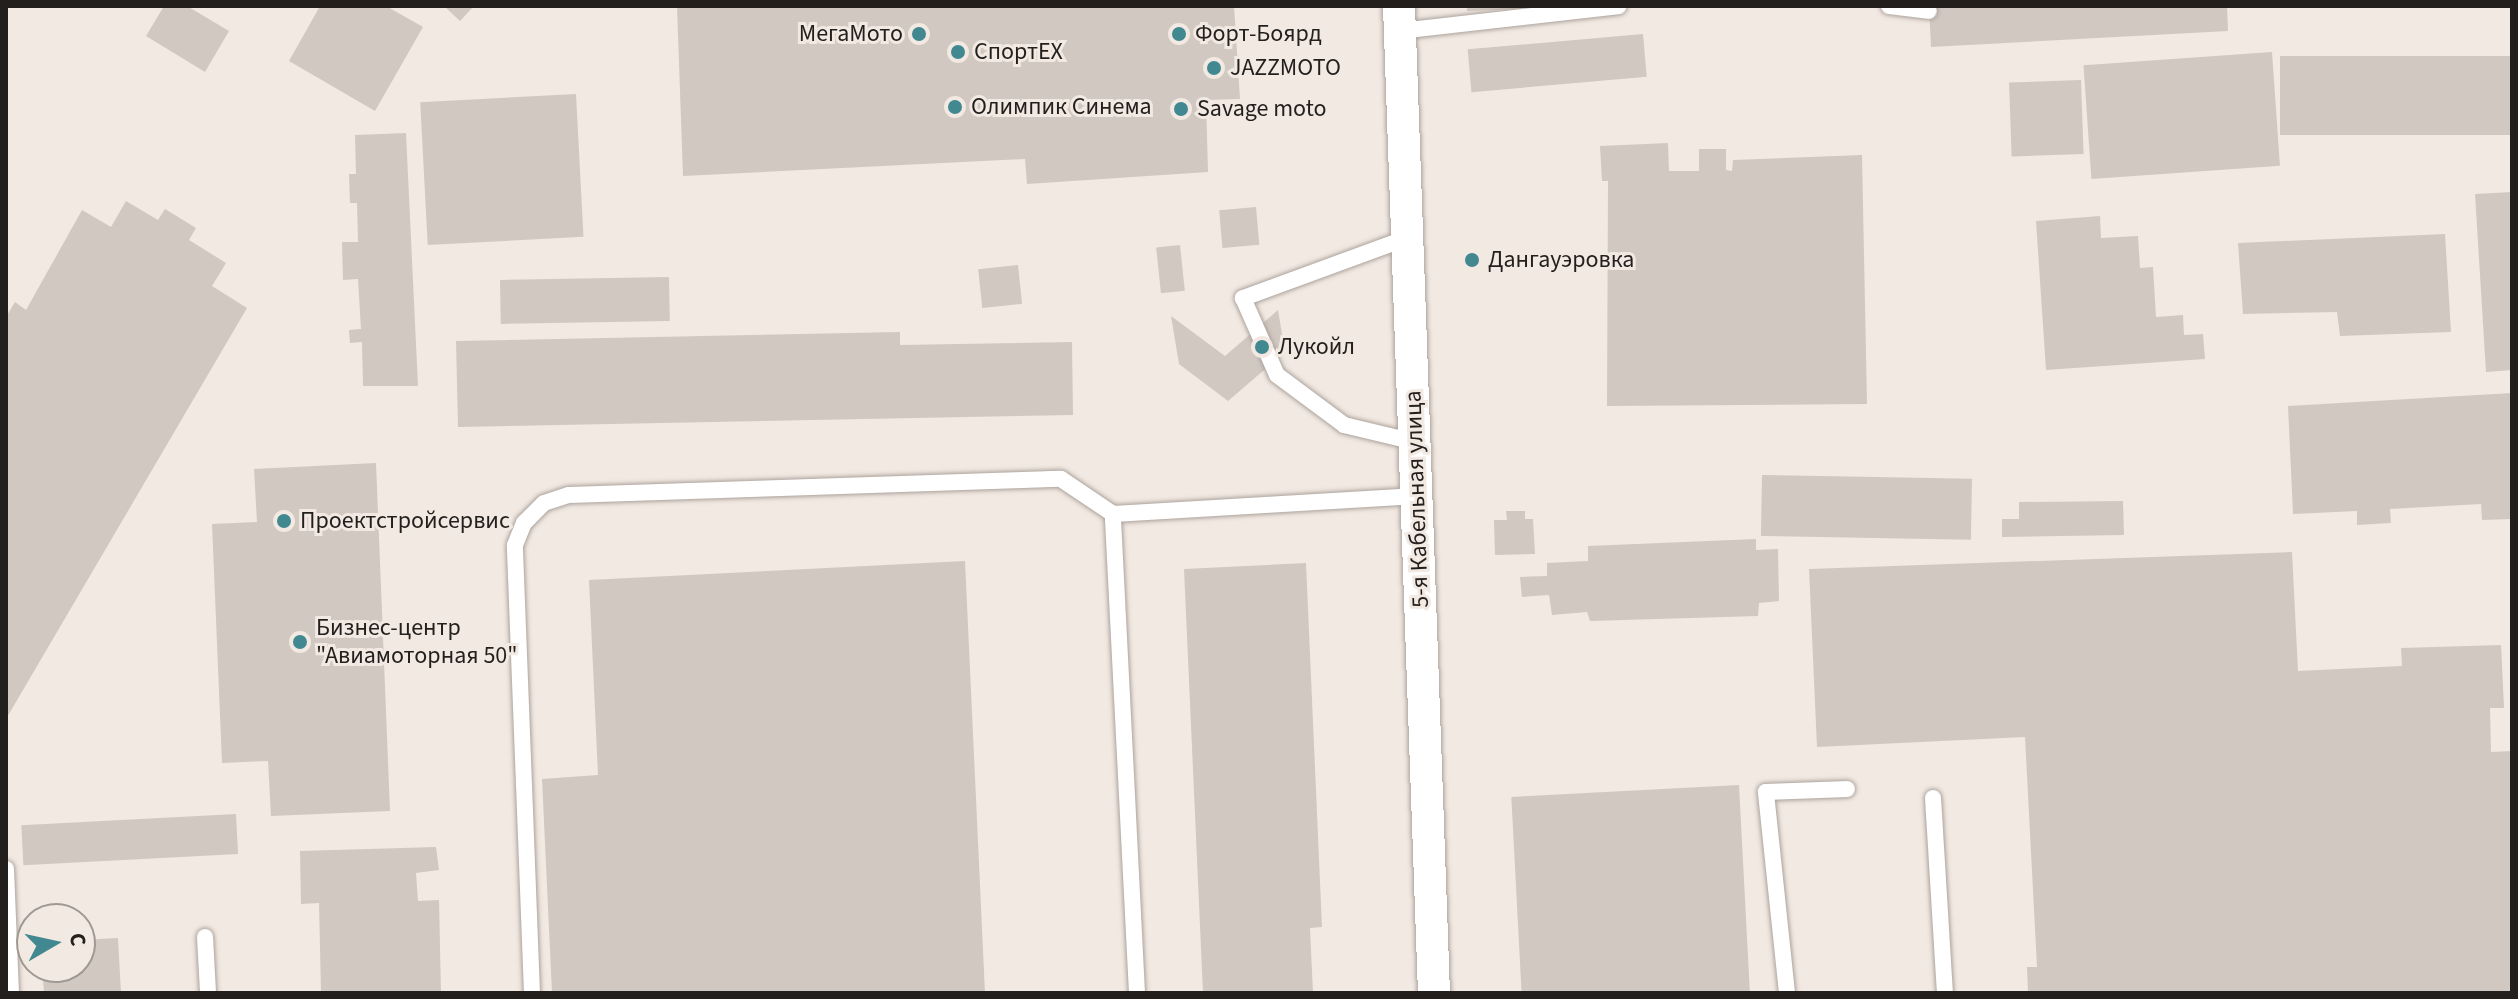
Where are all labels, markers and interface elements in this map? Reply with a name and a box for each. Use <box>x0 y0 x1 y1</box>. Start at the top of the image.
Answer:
place label: МегаМото <box>799 20 903 48</box>
place label: Форт-Боярд <box>1195 20 1322 48</box>
marker: МегаМото <box>910 25 928 43</box>
marker: Форт-Боярд <box>1170 25 1188 43</box>
place label: СпортEX <box>974 38 1063 66</box>
marker: СпортEX <box>949 43 967 61</box>
place label: JAZZMOTO <box>1230 54 1341 82</box>
marker: JAZZMOTO <box>1205 59 1223 77</box>
place label: Олимпик Синема <box>971 93 1152 121</box>
place label: Savage moto <box>1197 95 1326 123</box>
marker: Олимпик Синема <box>946 98 964 116</box>
marker: Savage moto <box>1172 100 1190 118</box>
place label: Дангауэровка <box>1488 246 1634 274</box>
marker: Дангауэровка <box>1463 251 1481 269</box>
place label: Лукойл <box>1278 333 1355 361</box>
marker: Лукойл <box>1253 338 1271 356</box>
street label: 5-я Кабельная улица <box>1399 390 1435 608</box>
place label: Проектстройсервис <box>300 507 510 535</box>
marker: Проектстройсервис <box>275 512 293 530</box>
place label: Бизнес-центр "Авиамоторная 50" <box>316 614 517 670</box>
marker: Бизнес-центр "Авиамоторная 50" <box>291 633 309 651</box>
north arrow <box>16 903 96 983</box>
text: С <box>61 931 95 948</box>

